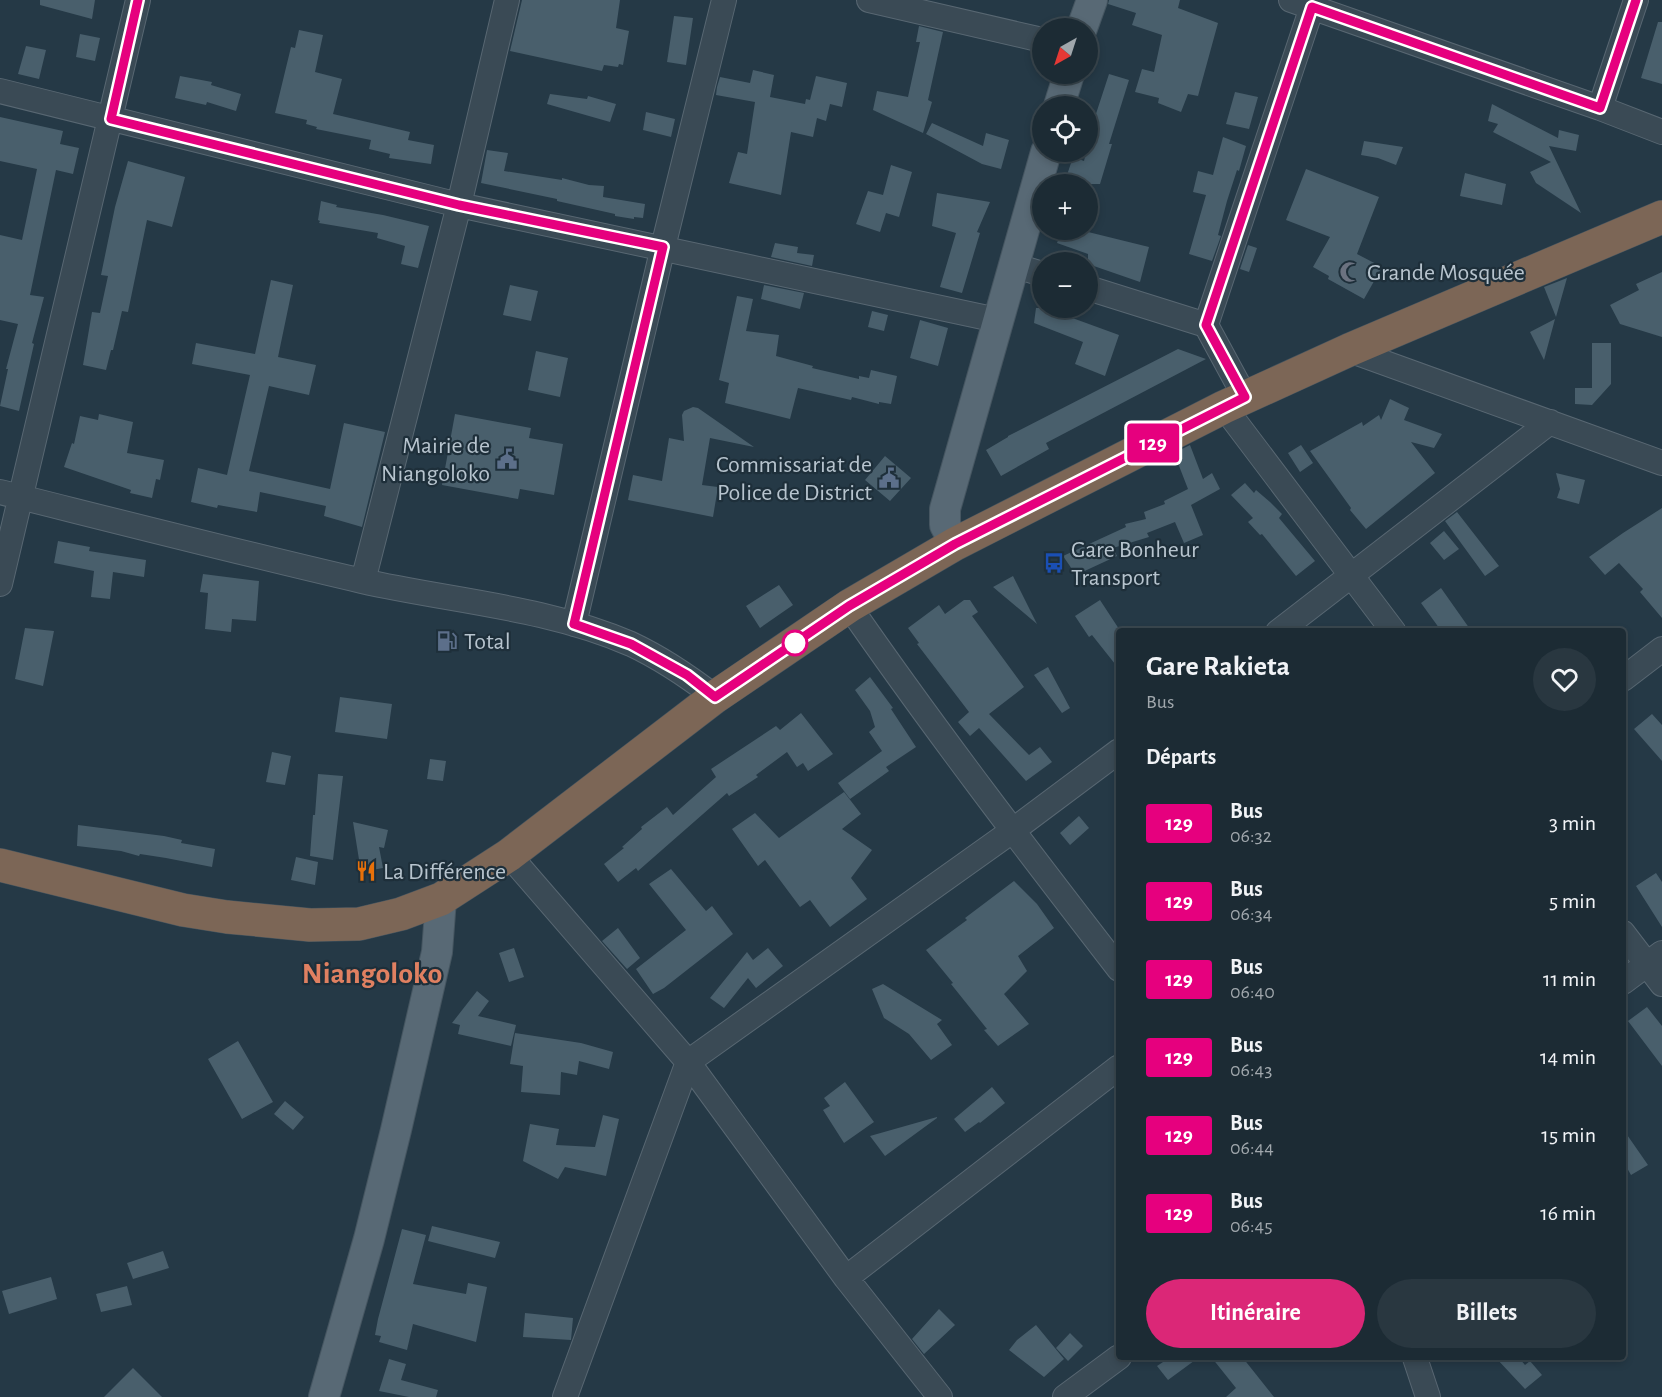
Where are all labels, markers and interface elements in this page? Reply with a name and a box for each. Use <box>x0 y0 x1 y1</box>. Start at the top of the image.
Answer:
north arrow <box>1032 18 1098 84</box>
map controls <box>1032 18 1098 318</box>
button: locate <box>1032 96 1098 162</box>
button: + <box>1032 174 1098 240</box>
button: − <box>1032 252 1098 318</box>
mosque icon: Grande Mosquée <box>1338 260 1362 284</box>
place label: Grande Mosquée <box>1367 261 1525 285</box>
line badge: 129 <box>1118 424 1188 462</box>
text: 129 <box>1139 433 1167 454</box>
place label: Mairie de Niangoloko <box>381 434 490 486</box>
public building icon: Mairie de Niangoloko <box>495 447 519 471</box>
place label: Commissariat de Police de District <box>716 453 872 505</box>
public building icon: Commissariat de Police de District <box>877 466 901 490</box>
place label: Gare Bonheur Transport <box>1071 538 1199 590</box>
bus stop icon: Gare Bonheur Transport <box>1042 551 1066 575</box>
fuel station icon: Total <box>435 629 459 653</box>
place label: Total <box>464 630 511 654</box>
unlabelled marker <box>782 630 808 656</box>
button: heart <box>1533 648 1596 711</box>
text: Gare Rakieta <box>1146 653 1290 681</box>
text: Bus <box>1146 692 1174 712</box>
text: Départs <box>1146 746 1216 768</box>
text: Bus <box>1230 800 1263 822</box>
text: 3 min <box>1549 812 1596 834</box>
text: 129 <box>1165 813 1193 834</box>
text: 06:32 <box>1230 826 1272 846</box>
restaurant icon: La Différence <box>354 859 378 883</box>
place label: La Différence <box>383 860 506 884</box>
text: Bus <box>1230 878 1263 900</box>
text: 5 min <box>1549 890 1596 912</box>
text: 129 <box>1165 891 1193 912</box>
text: 06:34 <box>1230 904 1272 924</box>
text: Bus <box>1230 956 1263 978</box>
district label: Niangoloko <box>302 959 442 989</box>
text: 11 min <box>1543 968 1596 990</box>
text: 129 <box>1165 969 1193 990</box>
text: 06:40 <box>1230 982 1275 1002</box>
text: Bus <box>1230 1034 1263 1056</box>
text: 14 min <box>1540 1046 1596 1068</box>
text: 129 <box>1165 1047 1193 1068</box>
text: 06:43 <box>1230 1060 1272 1080</box>
text: Bus <box>1230 1112 1263 1134</box>
text: 15 min <box>1541 1124 1596 1146</box>
text: 129 <box>1165 1125 1193 1146</box>
text: 06:44 <box>1230 1138 1274 1158</box>
text: Bus <box>1230 1190 1263 1212</box>
text: 16 min <box>1540 1202 1596 1224</box>
text: 129 <box>1165 1203 1193 1224</box>
text: 06:45 <box>1230 1216 1273 1236</box>
button: Itinéraire <box>1146 1279 1365 1348</box>
button: Billets <box>1377 1279 1596 1348</box>

